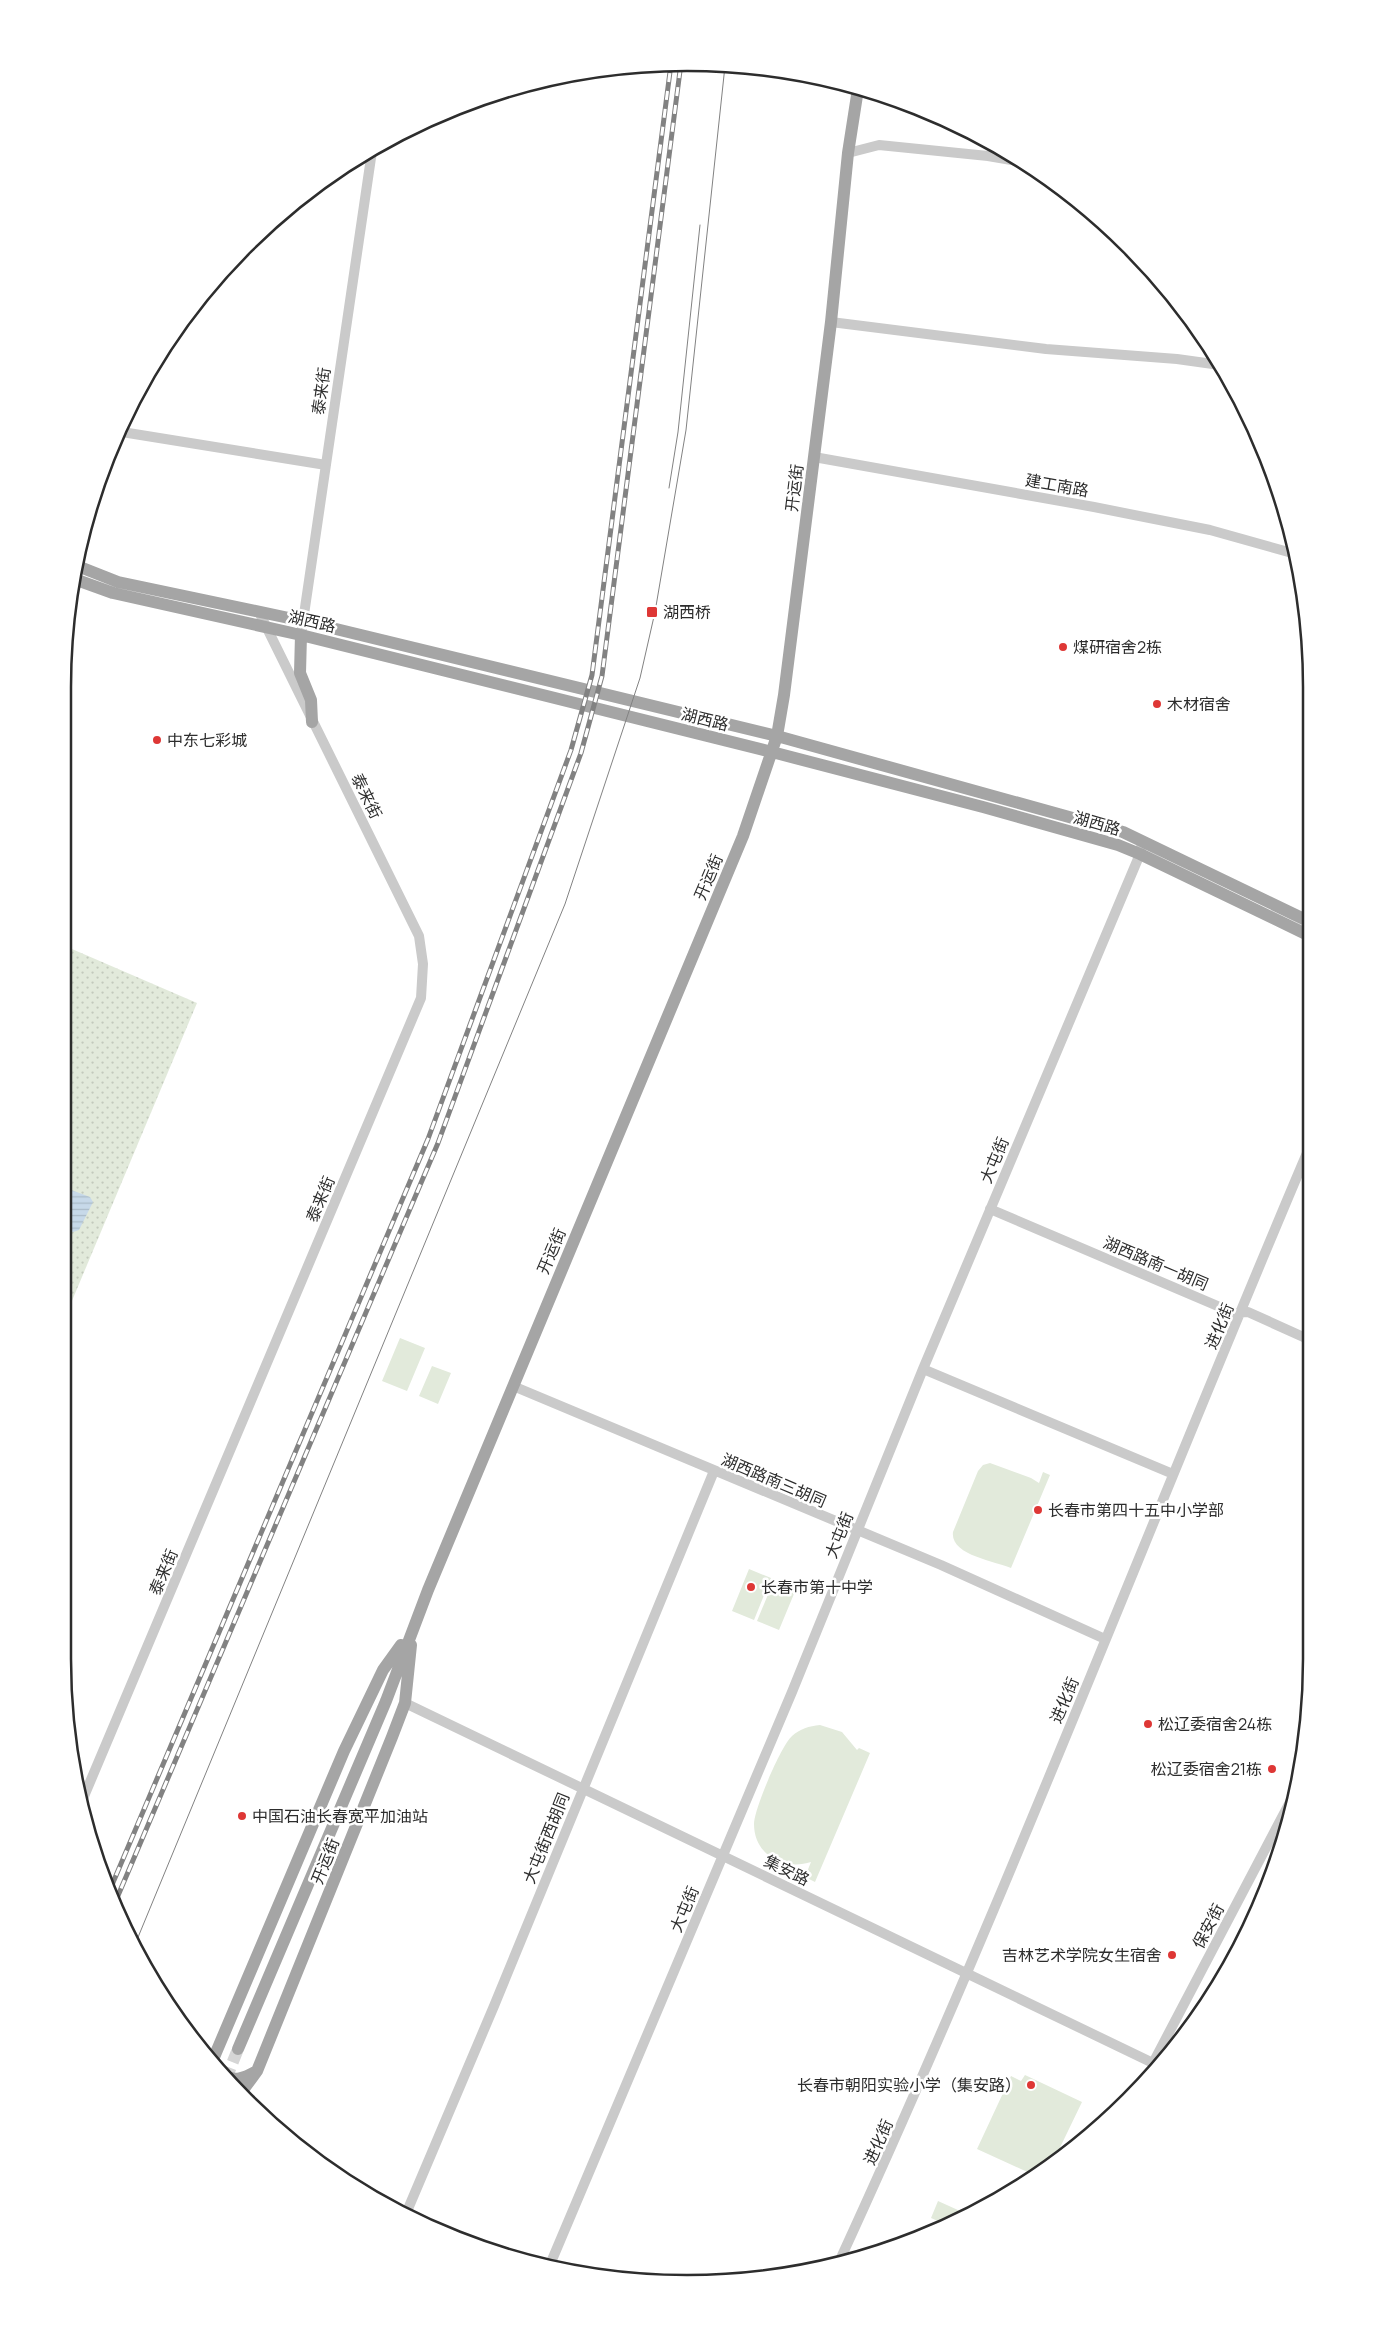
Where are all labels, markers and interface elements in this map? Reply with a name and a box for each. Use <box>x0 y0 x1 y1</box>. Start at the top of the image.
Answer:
street label: 泰来街 <box>307 366 335 416</box>
street label: 开运街 <box>780 463 808 513</box>
street label: 建工南路 <box>1024 469 1090 501</box>
place label: 湖西桥 <box>663 601 711 623</box>
street label: 湖西路 <box>286 605 338 637</box>
marker: 湖西桥 <box>645 605 659 619</box>
place label: 煤研宿舍2栋 <box>1073 636 1162 658</box>
marker: 煤研宿舍2栋 <box>1057 641 1069 653</box>
place label: 木材宿舍 <box>1167 693 1231 715</box>
marker: 木材宿舍 <box>1151 698 1163 710</box>
street label: 湖西路 <box>679 703 731 735</box>
place label: 中东七彩城 <box>167 729 247 751</box>
marker: 中东七彩城 <box>151 734 163 746</box>
street label: 泰来街 <box>347 770 387 822</box>
street label: 湖西路 <box>1071 806 1123 840</box>
street label: 开运街 <box>688 851 728 903</box>
street label: 大屯街 <box>974 1134 1014 1186</box>
street label: 泰来街 <box>300 1173 340 1225</box>
street label: 开运街 <box>531 1225 571 1277</box>
street label: 湖西路南一胡同 <box>1100 1231 1212 1295</box>
street label: 进化街 <box>1199 1300 1239 1352</box>
street label: 湖西路南三胡同 <box>718 1448 830 1512</box>
place label: 长春市第四十五中小学部 <box>1048 1499 1224 1521</box>
marker: 长春市第四十五中小学部 <box>1032 1504 1044 1516</box>
street label: 大屯街 <box>820 1509 858 1561</box>
street label: 泰来街 <box>143 1546 183 1598</box>
place label: 长春市第十中学 <box>761 1576 873 1598</box>
marker: 长春市第十中学 <box>745 1581 757 1593</box>
street label: 进化街 <box>1044 1674 1084 1726</box>
place label: 松辽委宿舍24栋 <box>1158 1713 1272 1735</box>
marker: 松辽委宿舍24栋 <box>1142 1718 1154 1730</box>
place label: 松辽委宿舍21栋 <box>1151 1758 1262 1780</box>
marker: 松辽委宿舍21栋 <box>1266 1763 1278 1775</box>
street label: 大屯街西胡同 <box>518 1789 574 1887</box>
place label: 中国石油长春宽平加油站 <box>252 1805 428 1827</box>
marker: 中国石油长春宽平加油站 <box>236 1810 248 1822</box>
street label: 开运街 <box>306 1835 344 1887</box>
street label: 集安路 <box>761 1850 813 1890</box>
street label: 大屯街 <box>664 1883 704 1935</box>
street label: 保安街 <box>1187 1900 1229 1952</box>
place label: 吉林艺术学院女生宿舍 <box>1002 1944 1162 1966</box>
marker: 吉林艺术学院女生宿舍 <box>1166 1949 1178 1961</box>
place label: 长春市朝阳实验小学（集安路） <box>797 2074 1021 2096</box>
marker: 长春市朝阳实验小学（集安路） <box>1025 2079 1037 2091</box>
street label: 进化街 <box>858 2116 898 2168</box>

